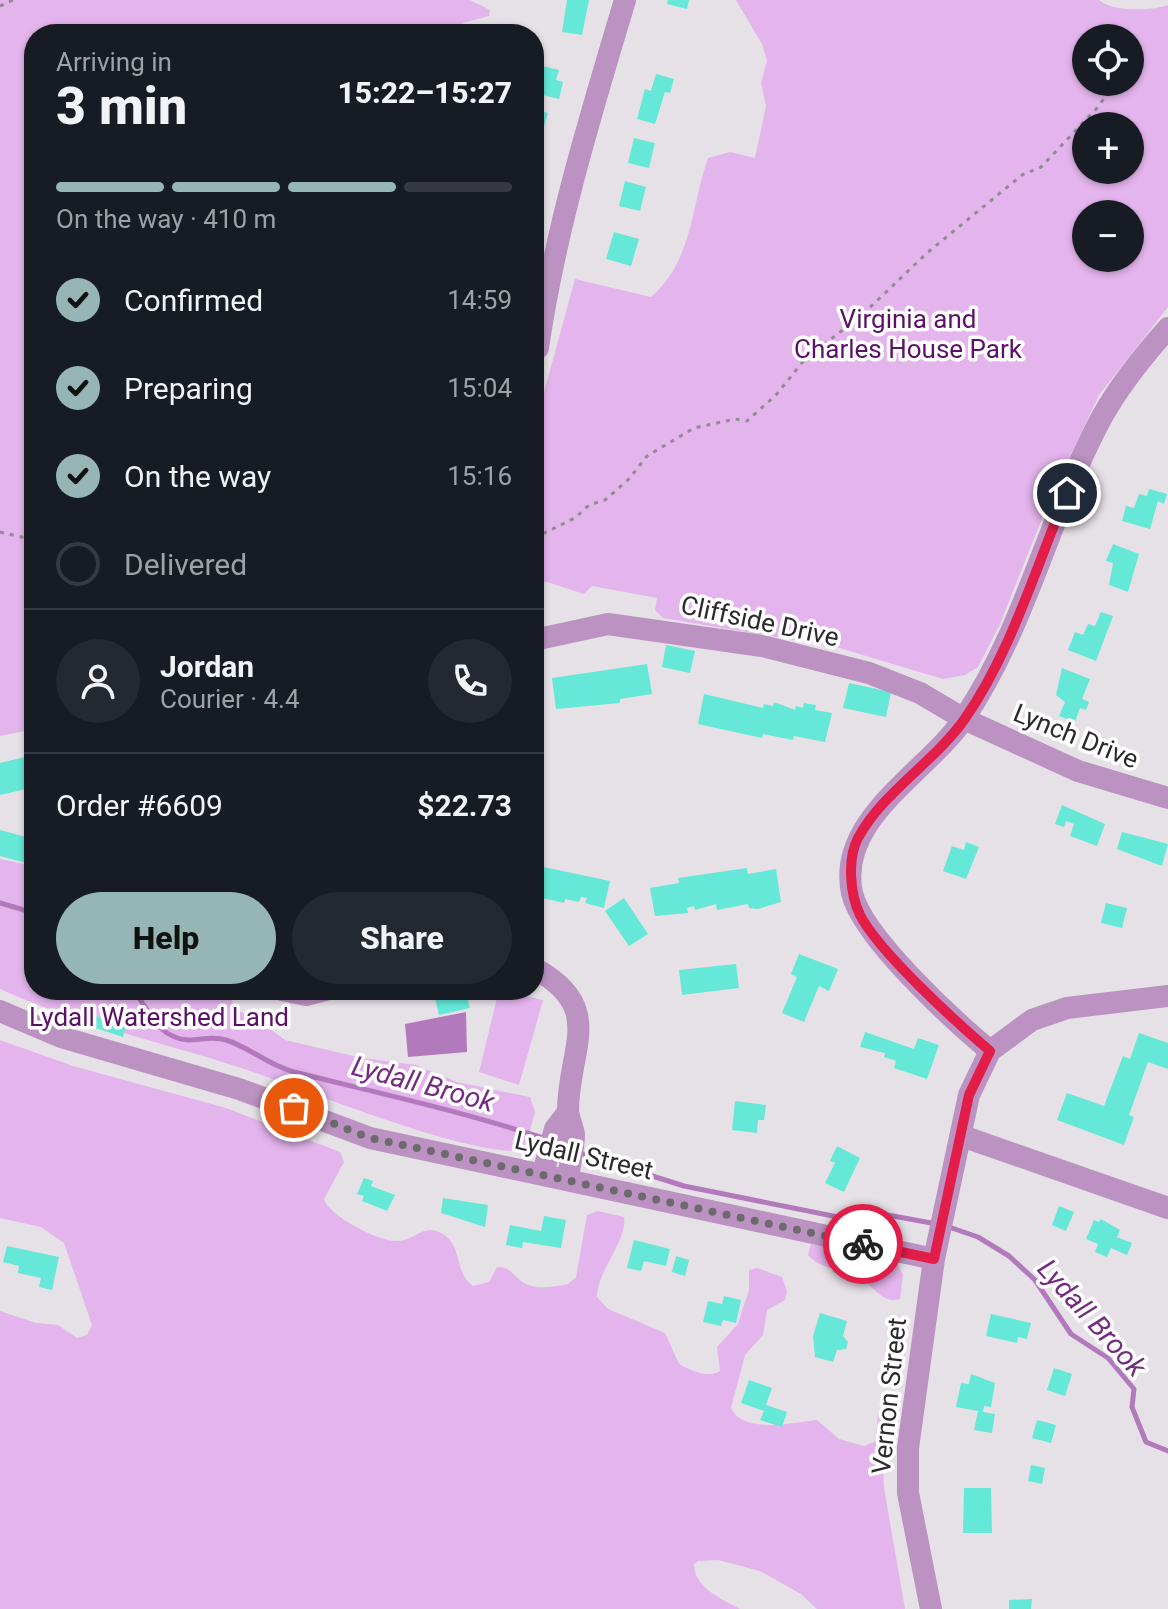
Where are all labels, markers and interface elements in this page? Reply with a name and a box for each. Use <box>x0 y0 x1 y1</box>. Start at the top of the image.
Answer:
map controls <box>1072 24 1144 272</box>
button: locate <box>1072 24 1144 96</box>
text: Arriving in <box>56 47 172 77</box>
text: 15:22–15:27 <box>337 75 512 110</box>
text: 3 min <box>56 76 187 137</box>
button: + <box>1072 112 1144 184</box>
button: − <box>1072 200 1144 272</box>
text: On the way · 410 m <box>56 204 276 234</box>
icon: check <box>56 278 100 322</box>
text: Confirmed <box>124 283 263 318</box>
text: 14:59 <box>447 285 512 315</box>
park label: Virginia and Charles House Park <box>794 304 1023 364</box>
icon: check <box>56 366 100 410</box>
text: Preparing <box>124 371 253 406</box>
text: 15:04 <box>447 373 512 403</box>
icon: check <box>56 454 100 498</box>
text: On the way <box>124 459 271 494</box>
pin <box>1033 459 1101 527</box>
text: 15:16 <box>447 461 512 491</box>
icon: home <box>1045 471 1089 515</box>
text: Delivered <box>124 547 247 582</box>
street label: Cliffside Drive <box>678 590 842 652</box>
button: person <box>56 639 140 723</box>
button: phone <box>428 639 512 723</box>
text: Jordan <box>160 649 254 684</box>
text: Courier · 4.4 <box>160 684 300 714</box>
street label: Lynch Drive <box>1009 697 1143 775</box>
text: Order #6609 <box>56 788 223 823</box>
text: $22.73 <box>417 788 512 823</box>
button: Help <box>56 892 276 984</box>
button: Share <box>292 892 512 984</box>
park label: Lydall Watershed Land <box>29 1002 289 1032</box>
water label: Lydall Brook <box>348 1049 499 1119</box>
pin <box>260 1074 328 1142</box>
icon: bag <box>272 1086 316 1130</box>
street label: Lydall Street <box>512 1125 656 1185</box>
courier <box>823 1204 903 1284</box>
icon: bike <box>841 1222 885 1266</box>
water label: Lydall Brook <box>1031 1253 1154 1384</box>
street label: Vernon Street <box>866 1316 912 1476</box>

